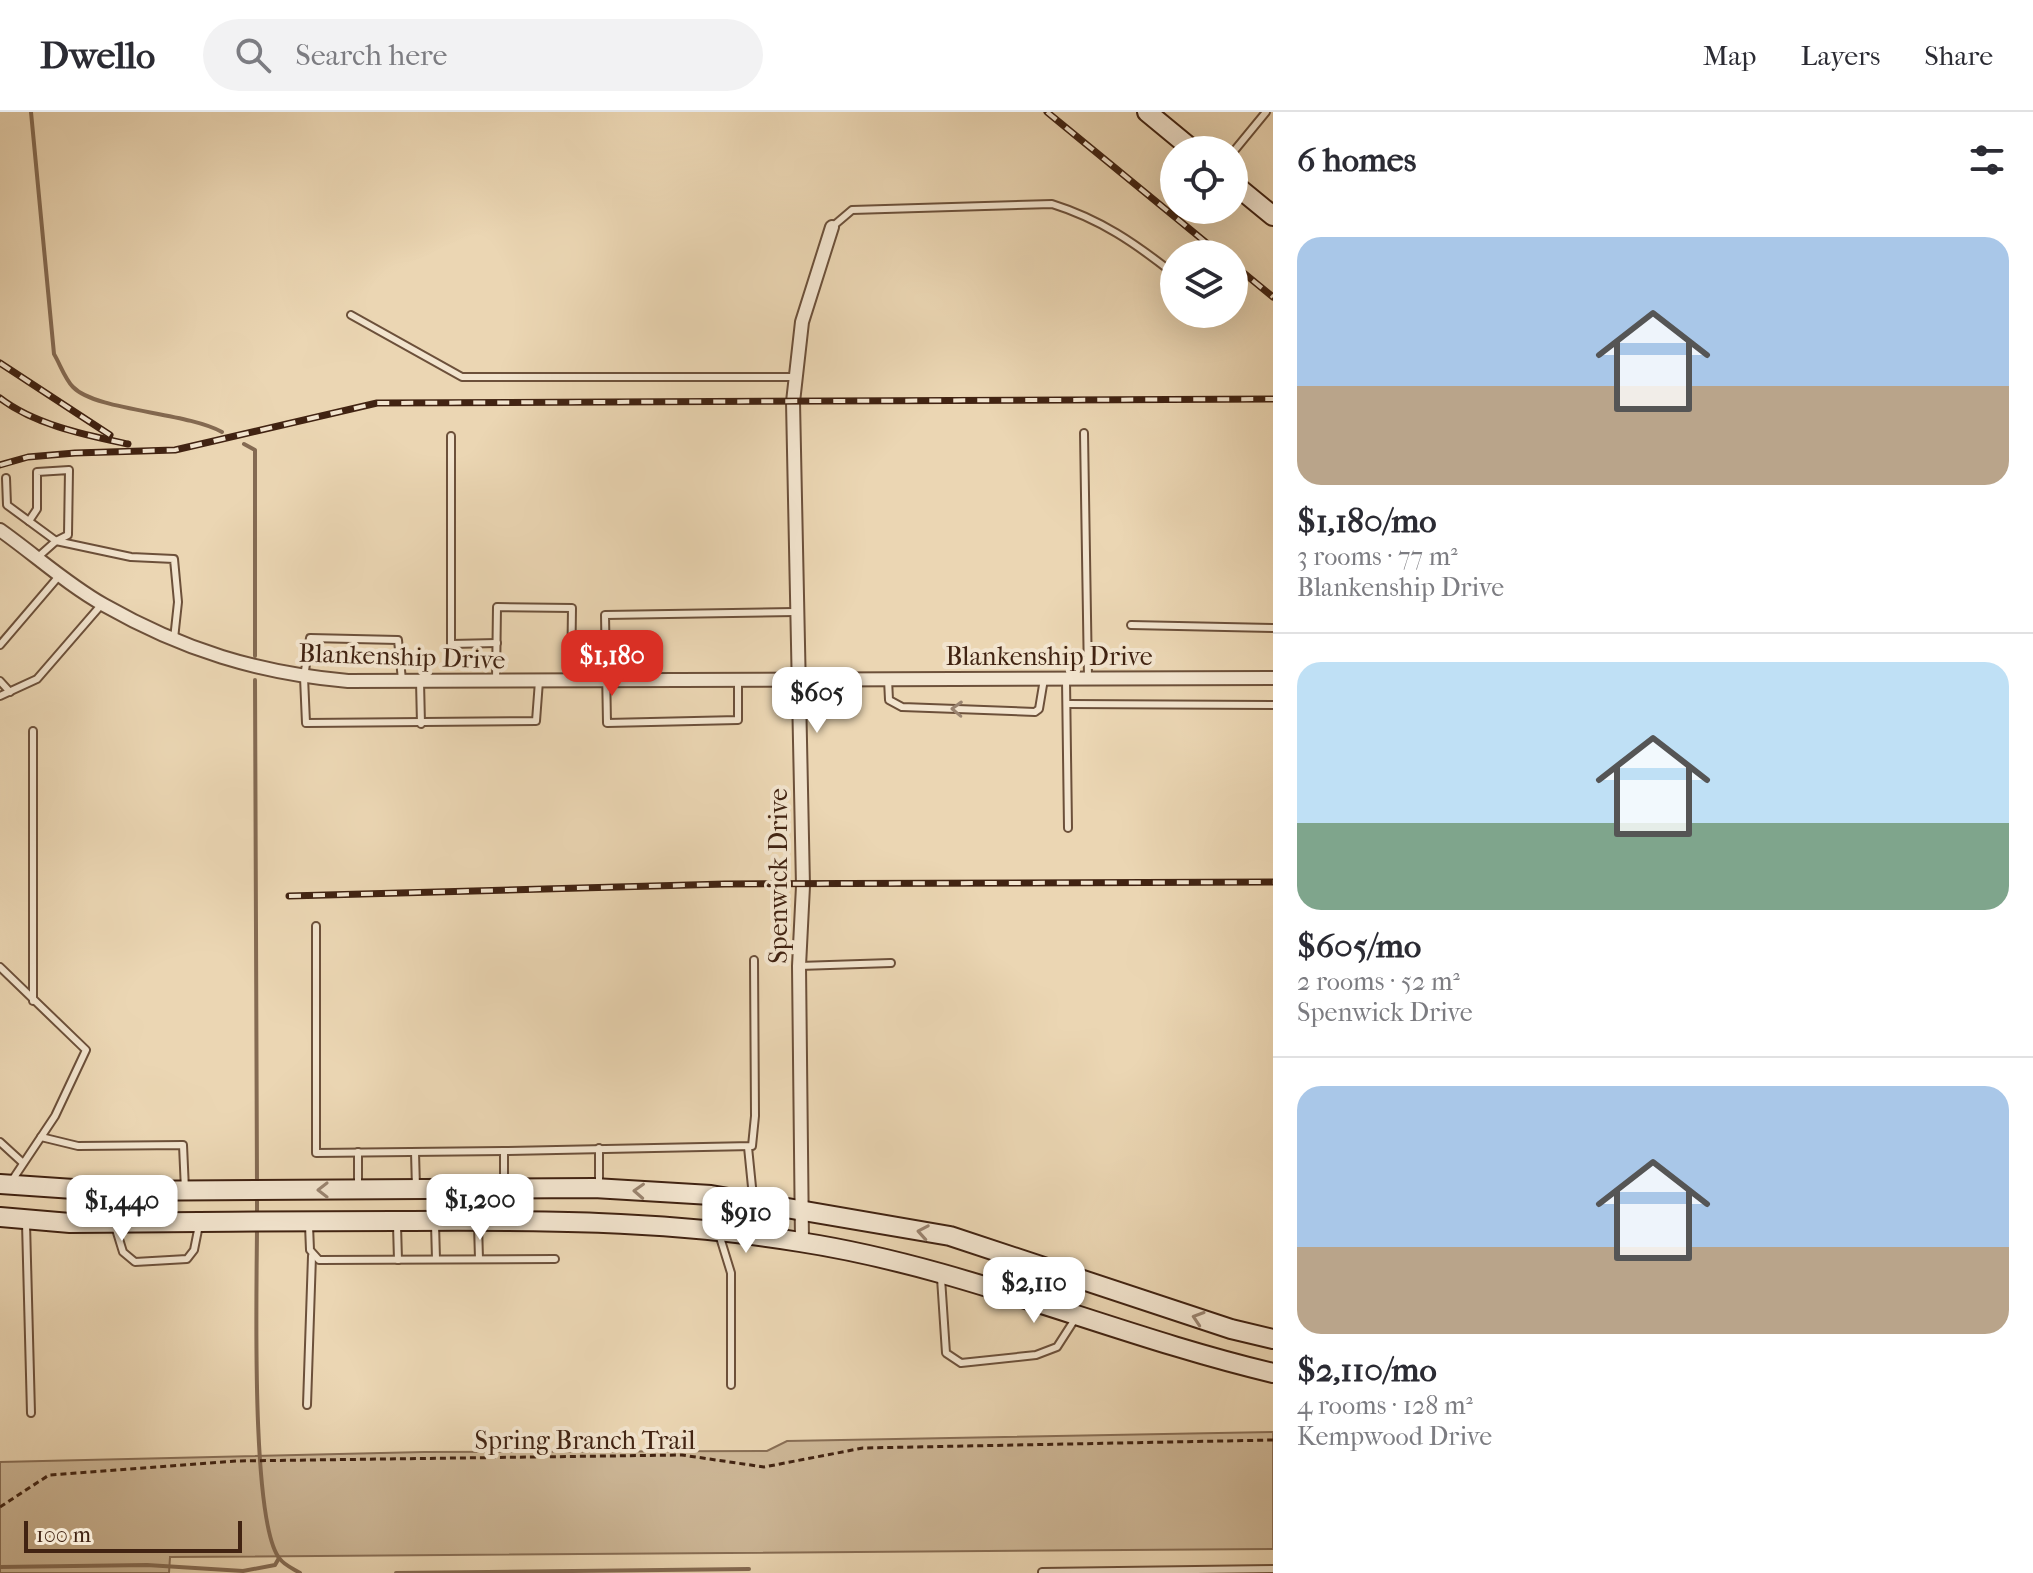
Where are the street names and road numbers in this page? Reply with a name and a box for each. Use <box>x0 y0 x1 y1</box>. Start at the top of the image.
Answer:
street label: Blankenship Drive <box>298 637 506 676</box>
street label: Blankenship Drive <box>945 641 1153 672</box>
street label: Spenwick Drive <box>763 788 794 964</box>
street label: Spring Branch Trail <box>475 1425 695 1456</box>

